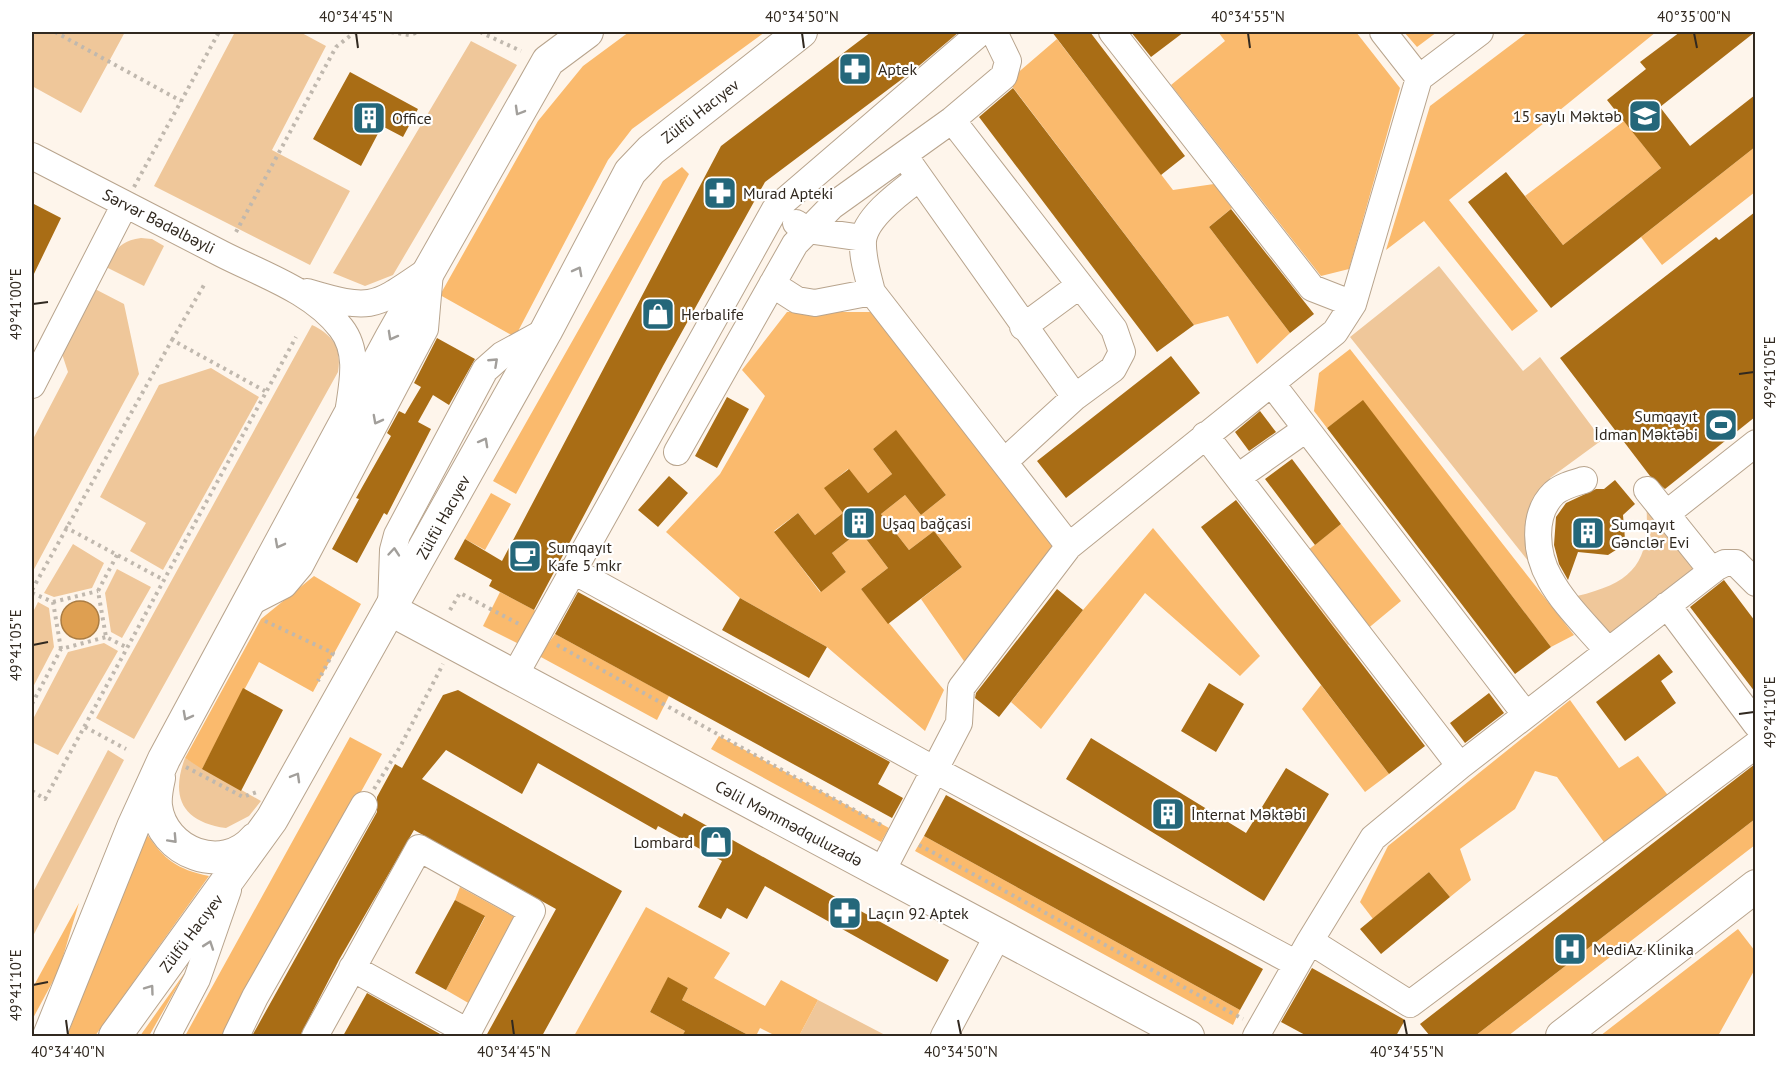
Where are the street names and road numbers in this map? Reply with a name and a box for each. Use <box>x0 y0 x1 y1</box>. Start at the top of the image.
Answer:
street label: Zülfü Hacıyev <box>657 74 743 148</box>
street label: Sərvər Bədəlbəyli <box>99 184 219 258</box>
street label: Zülfü Hacıyev <box>412 471 474 563</box>
street label: Cəlil Məmmədquluzadə <box>712 776 866 870</box>
street label: Zülfü Hacıyev <box>155 890 227 976</box>

